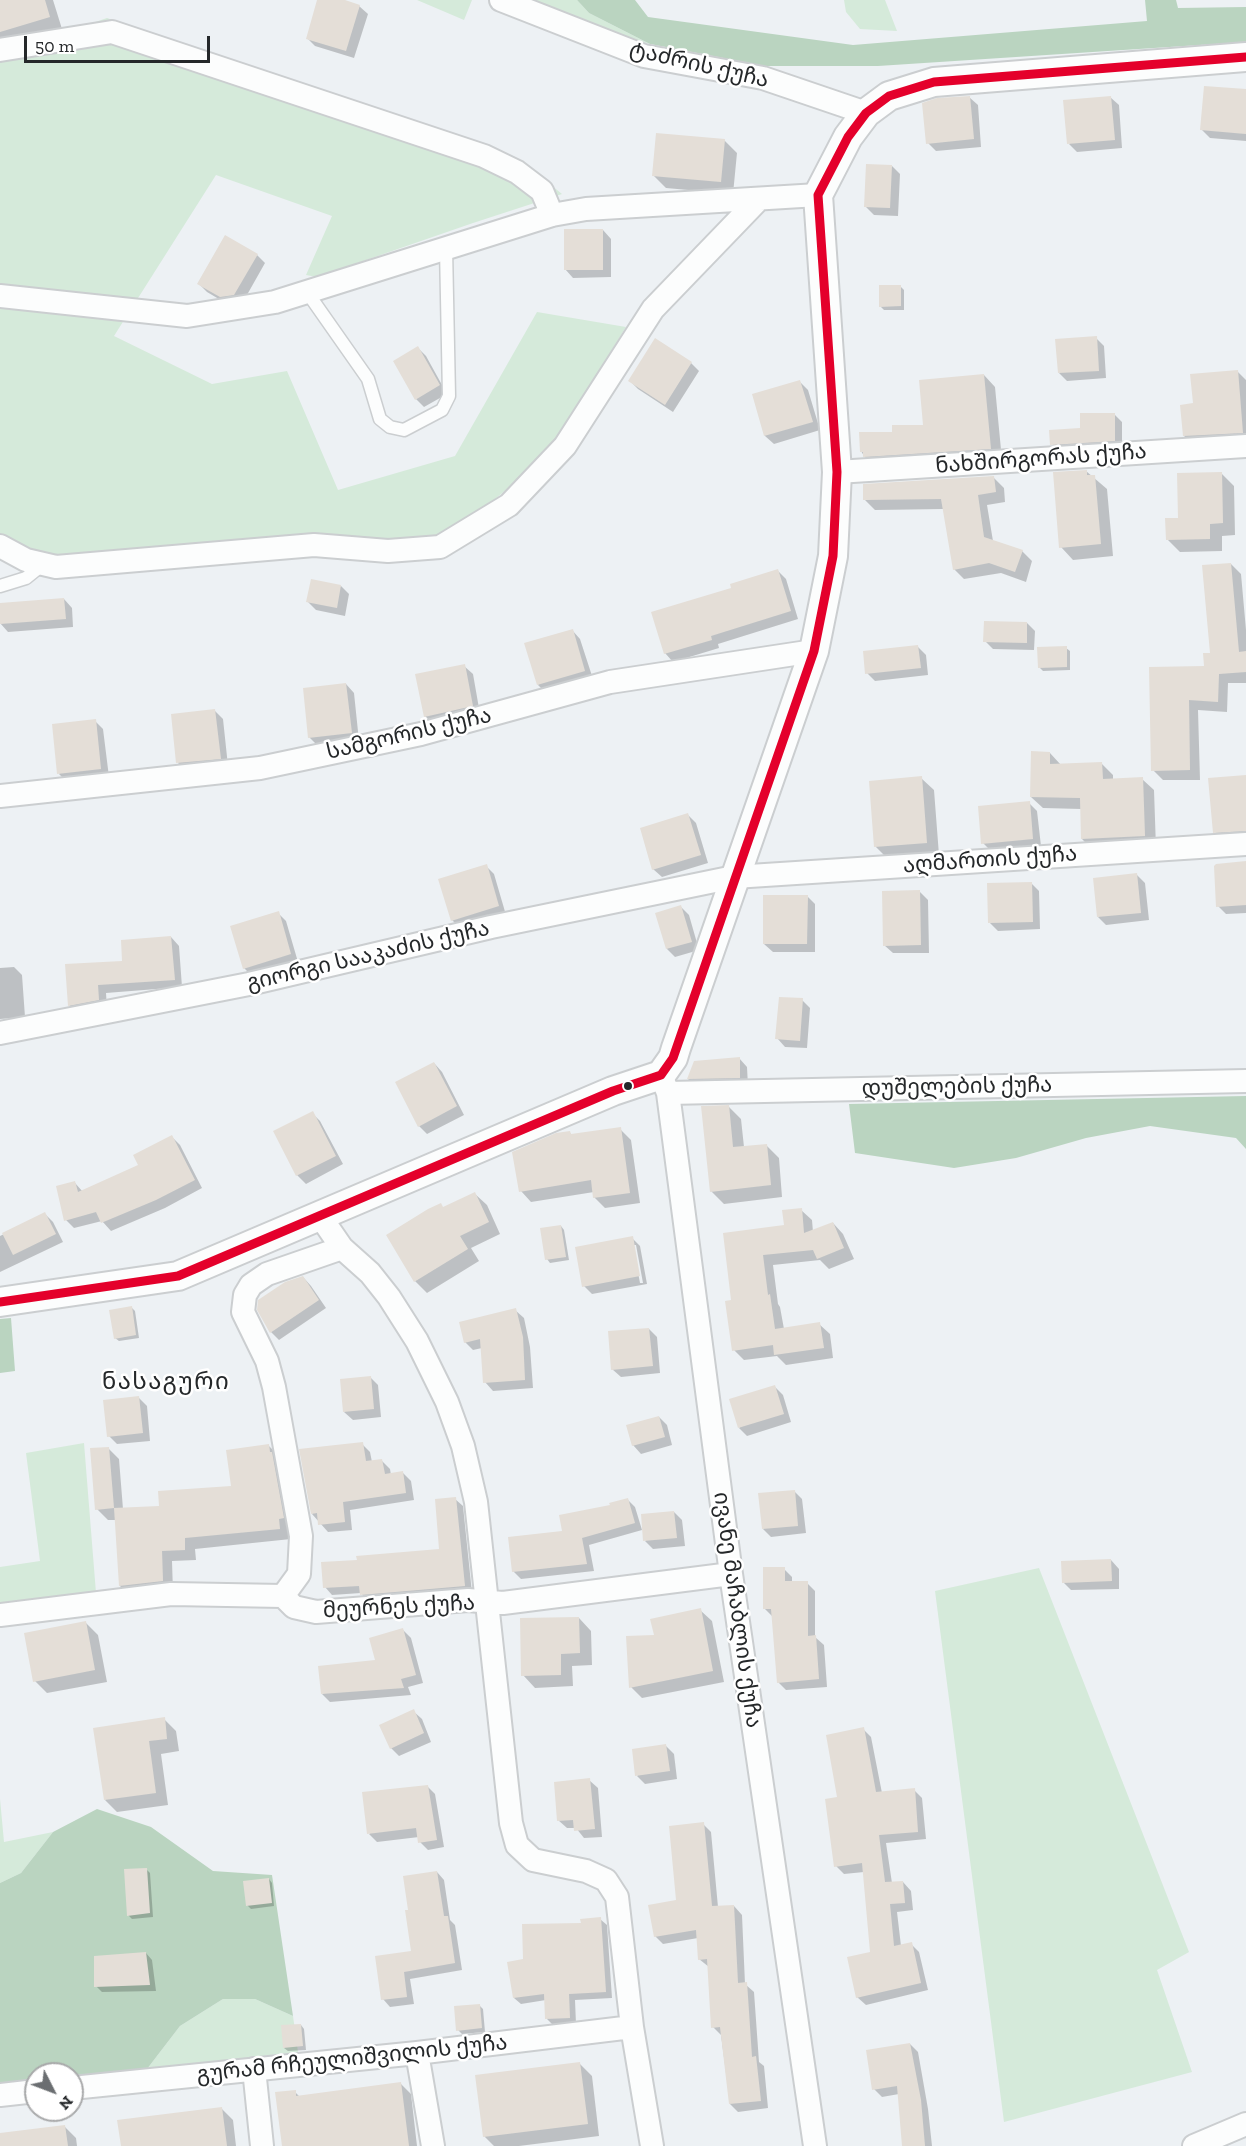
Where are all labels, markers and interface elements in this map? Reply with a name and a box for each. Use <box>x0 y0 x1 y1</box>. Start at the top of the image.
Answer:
scale bar <box>27 24 213 62</box>
text: 50 m <box>35 35 74 57</box>
street label: ტაძრის ქუჩა <box>627 36 771 94</box>
street label: ნახშირგორას ქუჩა <box>934 438 1148 480</box>
street label: სამგორის ქუჩა <box>324 702 494 766</box>
street label: აღმართის ქუჩა <box>902 841 1078 879</box>
street label: გიორგი სააკაძის ქუჩა <box>244 915 492 997</box>
street label: დუშელების ქუჩა <box>861 1072 1053 1102</box>
unlabelled marker <box>622 1080 634 1092</box>
district label: ნასაგური <box>102 1368 230 1396</box>
street label: ივანე მაჩაბლის ქუჩა <box>707 1490 767 1730</box>
street label: მეურნეს ქუჩა <box>322 1590 476 1624</box>
street label: გურამ რჩეულიშვილის ქუჩა <box>195 2030 509 2088</box>
north arrow <box>24 2062 84 2122</box>
text: N <box>55 2092 77 2114</box>

